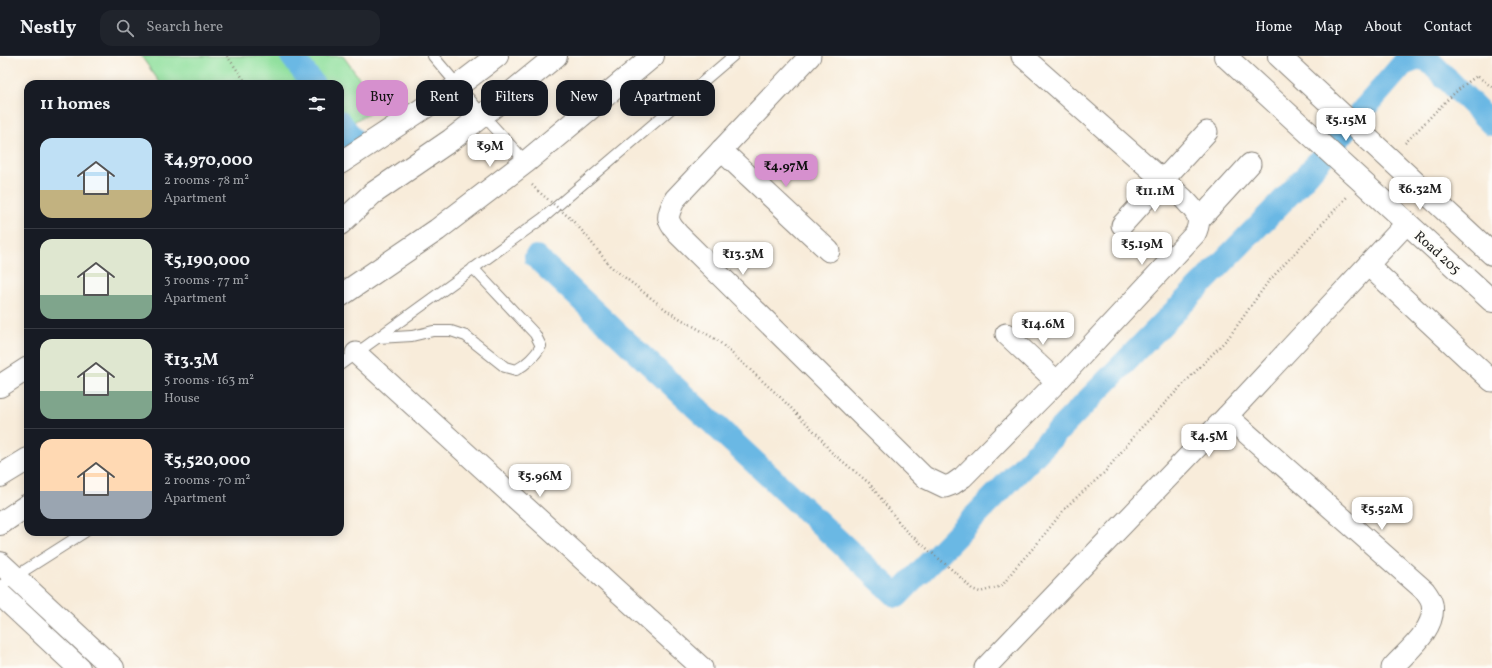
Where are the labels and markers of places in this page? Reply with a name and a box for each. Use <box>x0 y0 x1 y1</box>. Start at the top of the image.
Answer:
pin: ₹5.15M <box>1313 108 1379 142</box>
pin: ₹9M <box>471 134 509 168</box>
pin: ₹4.97M <box>753 154 819 188</box>
pin: ₹6.32M <box>1387 177 1453 211</box>
pin: ₹11.1M <box>1122 179 1188 213</box>
pin: ₹5.19M <box>1109 232 1175 266</box>
pin: ₹13.3M <box>710 242 776 276</box>
pin: ₹14.6M <box>1010 312 1076 346</box>
pin: ₹4.5M <box>1181 424 1237 458</box>
pin: ₹5.96M <box>507 464 573 498</box>
pin: ₹5.52M <box>1349 497 1415 531</box>

